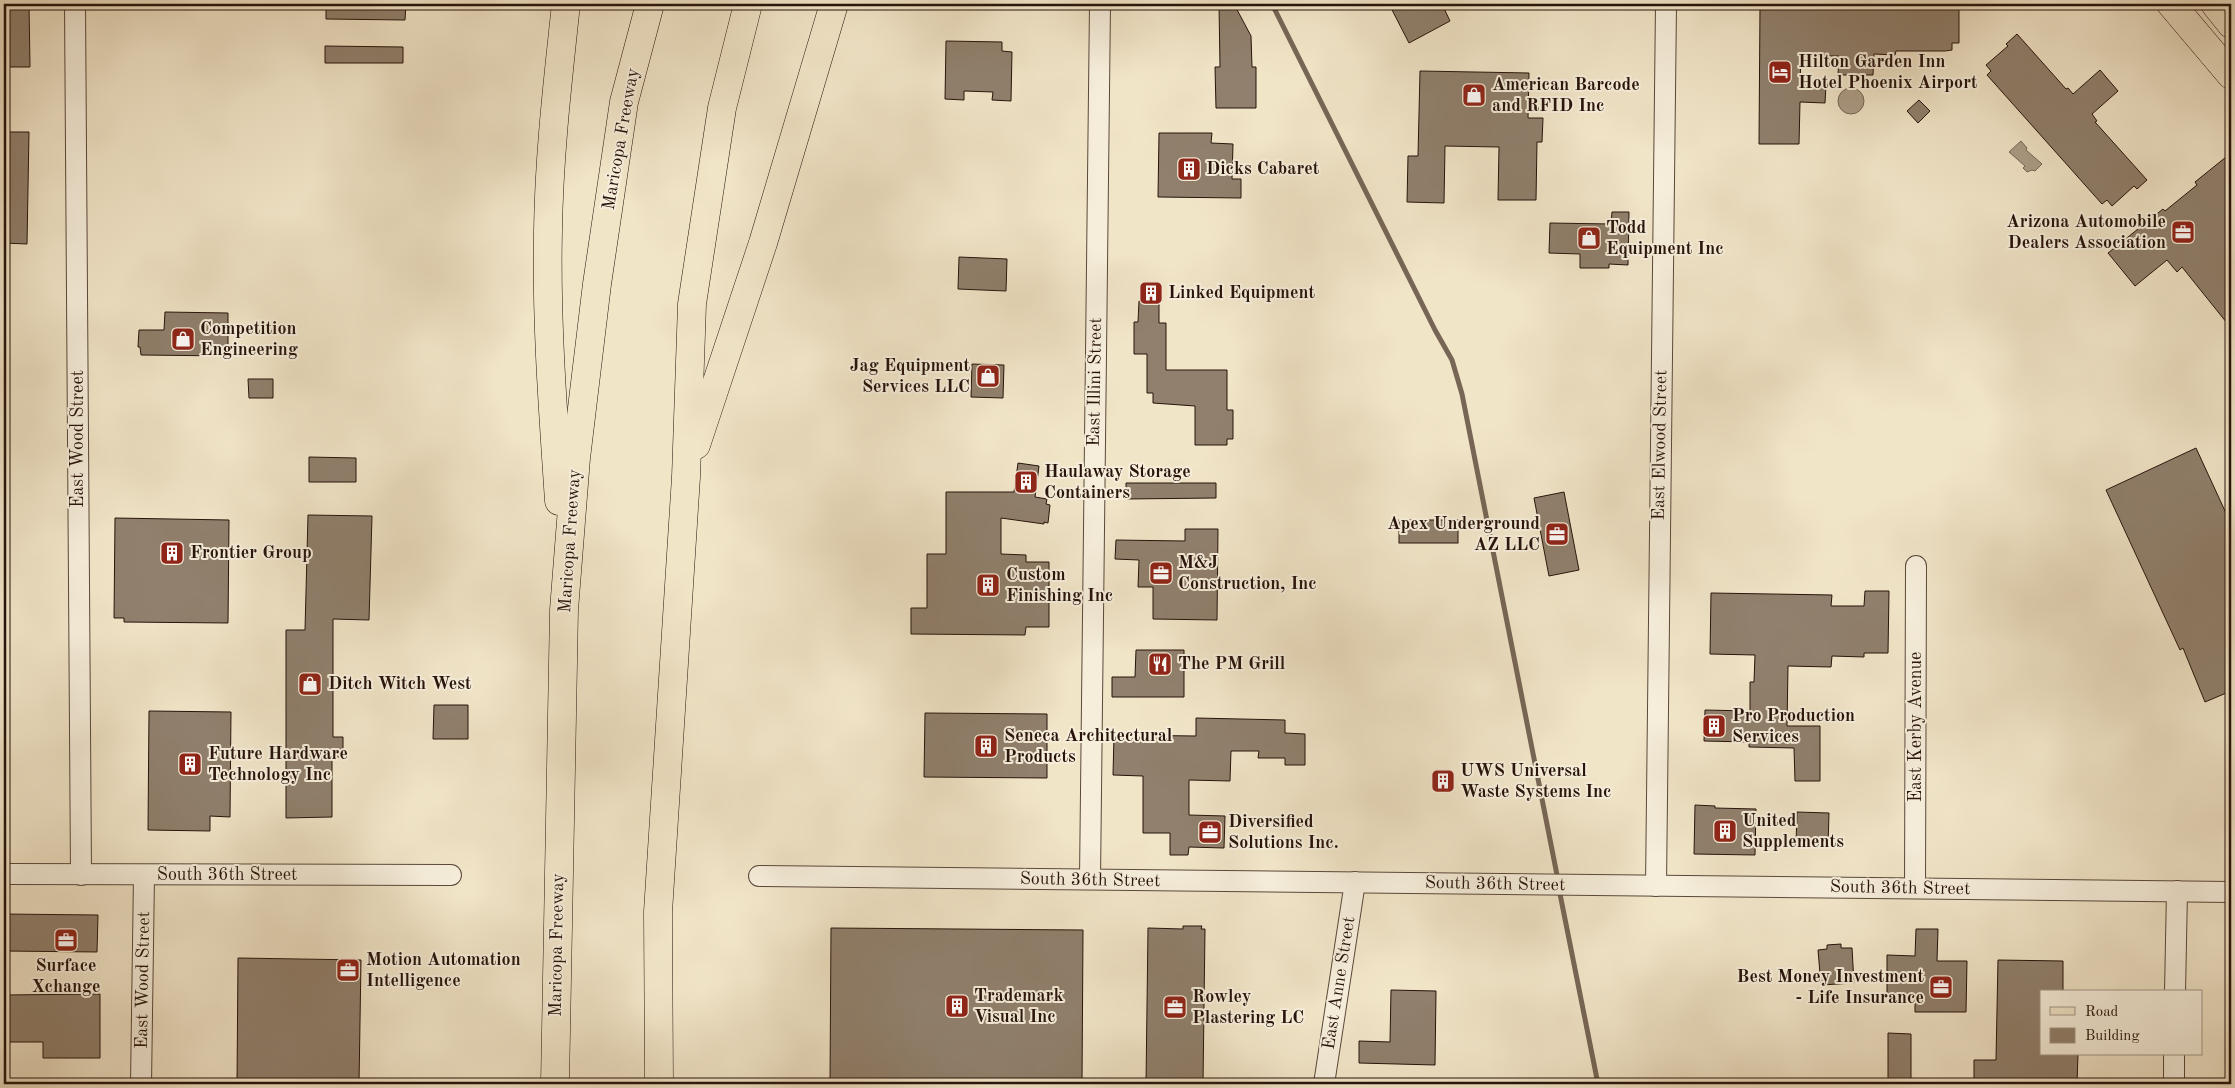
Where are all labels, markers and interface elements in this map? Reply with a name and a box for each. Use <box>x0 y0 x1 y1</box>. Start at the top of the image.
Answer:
place label: Hilton Garden Inn Hotel Phoenix Airport <box>1798 53 1978 92</box>
hotel icon: Hilton Garden Inn Hotel Phoenix Airport <box>1767 59 1793 85</box>
street label: Maricopa Freeway <box>600 66 642 211</box>
place label: American Barcode and RFID Inc <box>1492 76 1640 115</box>
shop icon: American Barcode and RFID Inc <box>1461 82 1487 108</box>
building icon: Dicks Cabaret <box>1176 156 1202 182</box>
place label: Dicks Cabaret <box>1206 160 1320 178</box>
place label: Arizona Automobile Dealers Association <box>2006 213 2166 252</box>
place label: Todd Equipment Inc <box>1606 219 1724 258</box>
office icon: Arizona Automobile Dealers Association <box>2170 219 2196 245</box>
shop icon: Todd Equipment Inc <box>1576 225 1602 251</box>
building icon: Linked Equipment <box>1138 280 1164 306</box>
place label: Linked Equipment <box>1168 284 1315 302</box>
street label: East Illini Street <box>1085 317 1105 447</box>
place label: Competition Engineering <box>200 320 298 359</box>
shop icon: Competition Engineering <box>170 326 196 352</box>
place label: Jag Equipment Services LLC <box>850 357 970 396</box>
shop icon: Jag Equipment Services LLC <box>975 363 1001 389</box>
street label: East Elwood Street <box>1650 369 1670 521</box>
street label: East Wood Street <box>69 370 87 508</box>
place label: Haulaway Storage Containers <box>1044 463 1191 502</box>
street label: Maricopa Freeway <box>556 468 584 613</box>
building icon: Haulaway Storage Containers <box>1013 469 1039 495</box>
place label: Apex Underground AZ LLC <box>1387 515 1540 554</box>
office icon: Apex Underground AZ LLC <box>1544 521 1570 547</box>
building icon: Frontier Group <box>159 540 185 566</box>
place label: Frontier Group <box>190 544 312 562</box>
place label: M&J Construction, Inc <box>1178 554 1317 593</box>
office icon: M&J Construction, Inc <box>1148 560 1174 586</box>
place label: Custom Finishing Inc <box>1006 566 1113 605</box>
building icon: Custom Finishing Inc <box>975 572 1001 598</box>
restaurant icon: The PM Grill <box>1147 651 1173 677</box>
street label: East Kerby Avenue <box>1907 652 1925 802</box>
place label: The PM Grill <box>1178 655 1286 673</box>
shop icon: Ditch Witch West <box>297 671 323 697</box>
place label: Ditch Witch West <box>328 675 472 693</box>
place label: Pro Production Services <box>1732 707 1855 746</box>
building icon: Pro Production Services <box>1701 713 1727 739</box>
place label: Seneca Architectural Products <box>1004 727 1173 766</box>
building icon: Seneca Architectural Products <box>973 733 999 759</box>
place label: Future Hardware Technology Inc <box>208 745 348 784</box>
building icon: Future Hardware Technology Inc <box>177 751 203 777</box>
place label: UWS Universal Waste Systems Inc <box>1460 762 1612 801</box>
building icon: UWS Universal Waste Systems Inc <box>1430 768 1456 794</box>
place label: United Supplements <box>1742 812 1844 851</box>
place label: Diversified Solutions Inc. <box>1228 813 1339 852</box>
building icon: United Supplements <box>1712 818 1738 844</box>
office icon: Diversified Solutions Inc. <box>1197 819 1223 845</box>
street label: South 36th Street <box>157 866 297 884</box>
street label: South 36th Street <box>1020 870 1160 890</box>
street label: Maricopa Freeway <box>547 872 567 1017</box>
street label: South 36th Street <box>1425 874 1565 894</box>
street label: South 36th Street <box>1830 878 1970 898</box>
street label: East Wood Street <box>133 911 153 1049</box>
street label: East Anne Street <box>1320 915 1358 1051</box>
office icon: Surface Xchange <box>53 927 79 953</box>
place label: Motion Automation Intelligence <box>366 951 521 990</box>
place label: Surface Xchange <box>31 957 101 996</box>
office icon: Motion Automation Intelligence <box>335 957 361 983</box>
place label: Best Money Investment - Life Insurance <box>1737 968 1924 1007</box>
office icon: Best Money Investment - Life Insurance <box>1928 974 1954 1000</box>
place label: Trademark Visual Inc <box>974 987 1063 1026</box>
place label: Rowley Plastering LC <box>1192 988 1304 1027</box>
legend <box>2040 990 2202 1056</box>
building icon: Trademark Visual Inc <box>944 993 970 1019</box>
office icon: Rowley Plastering LC <box>1162 994 1188 1020</box>
text: Road <box>2085 1005 2119 1020</box>
text: Building <box>2085 1029 2140 1044</box>

